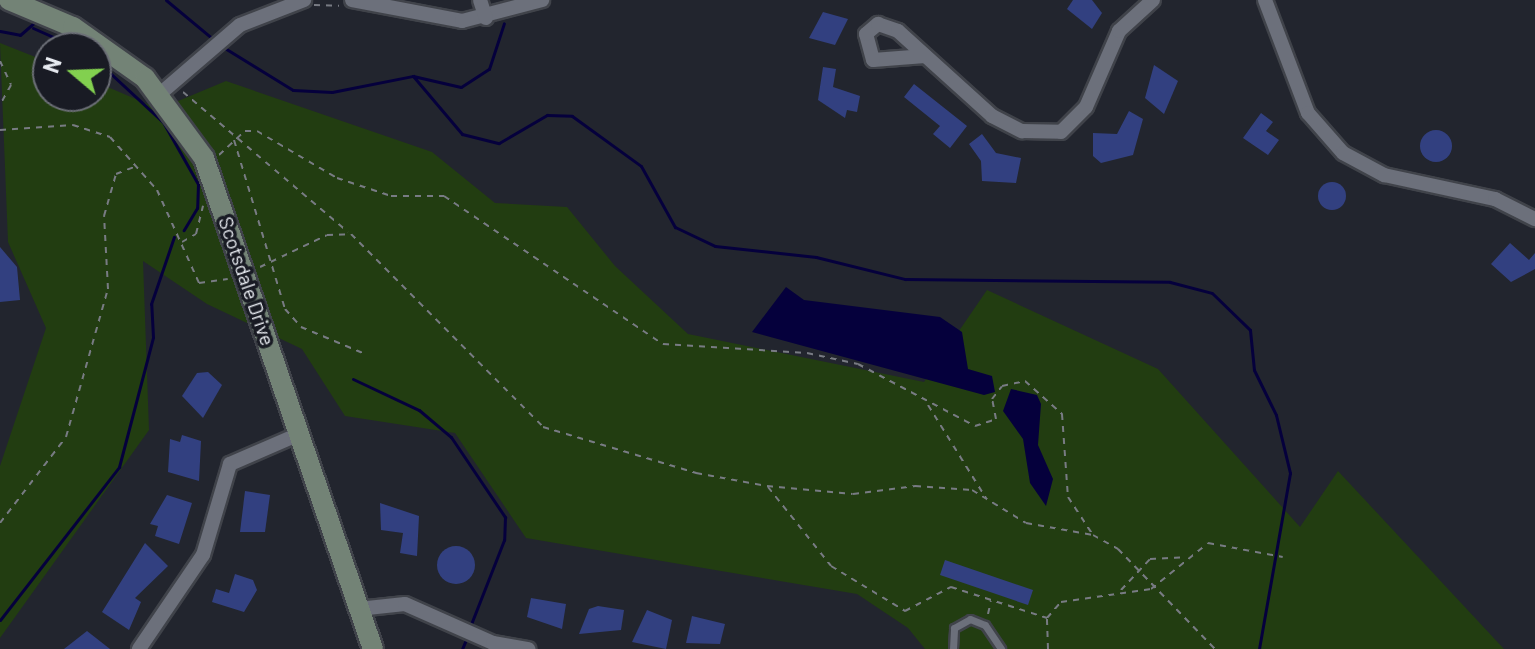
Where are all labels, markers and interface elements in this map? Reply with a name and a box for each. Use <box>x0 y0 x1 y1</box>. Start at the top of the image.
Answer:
north arrow <box>32 32 112 112</box>
text: N <box>37 54 66 76</box>
street label: Scotsdale Drive <box>214 213 280 349</box>

